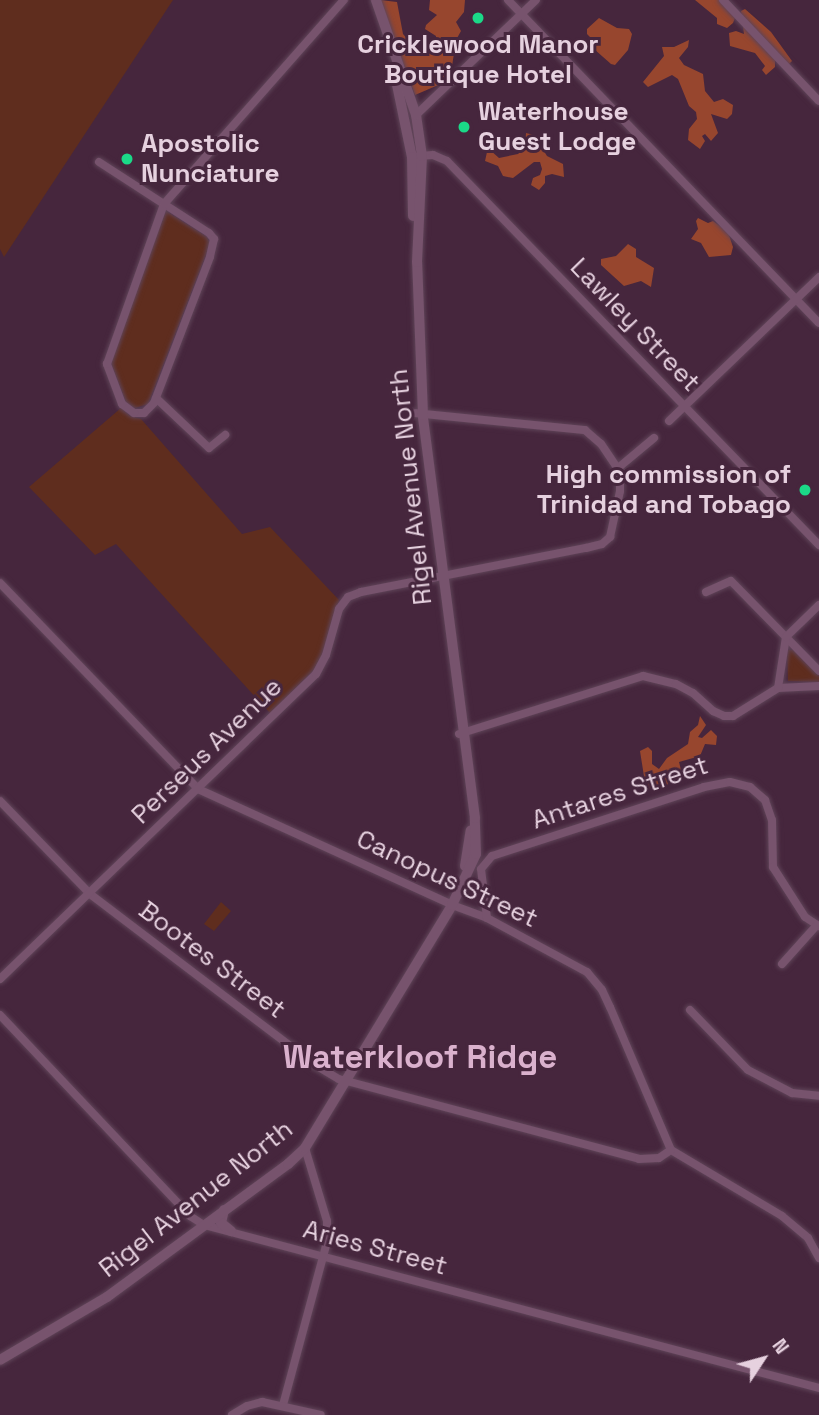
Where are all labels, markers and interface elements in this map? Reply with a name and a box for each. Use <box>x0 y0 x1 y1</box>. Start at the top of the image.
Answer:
marker: Cricklewood Manor Boutique Hotel <box>470 10 486 26</box>
place label: Cricklewood Manor Boutique Hotel <box>357 29 599 90</box>
place label: Waterhouse Guest Lodge <box>478 96 636 158</box>
marker: Waterhouse Guest Lodge <box>456 119 472 135</box>
place label: Apostolic Nunciature <box>141 128 279 190</box>
marker: Apostolic Nunciature <box>119 151 135 167</box>
street label: Lawley Street <box>564 252 706 398</box>
street label: Rigel Avenue North <box>383 367 439 607</box>
place label: High commission of Trinidad and Tobago <box>536 459 791 520</box>
marker: High commission of Trinidad and Tobago <box>797 482 813 498</box>
street label: Perseus Avenue <box>125 671 289 831</box>
street label: Antares Street <box>528 750 712 836</box>
street label: Canopus Street <box>352 823 542 935</box>
street label: Bootes Street <box>133 895 291 1025</box>
district label: Waterkloof Ridge <box>283 1038 557 1078</box>
street label: Rigel Avenue North <box>93 1114 299 1284</box>
street label: Aries Street <box>300 1214 450 1282</box>
north arrow <box>728 1324 798 1394</box>
text: N <box>767 1334 794 1359</box>

